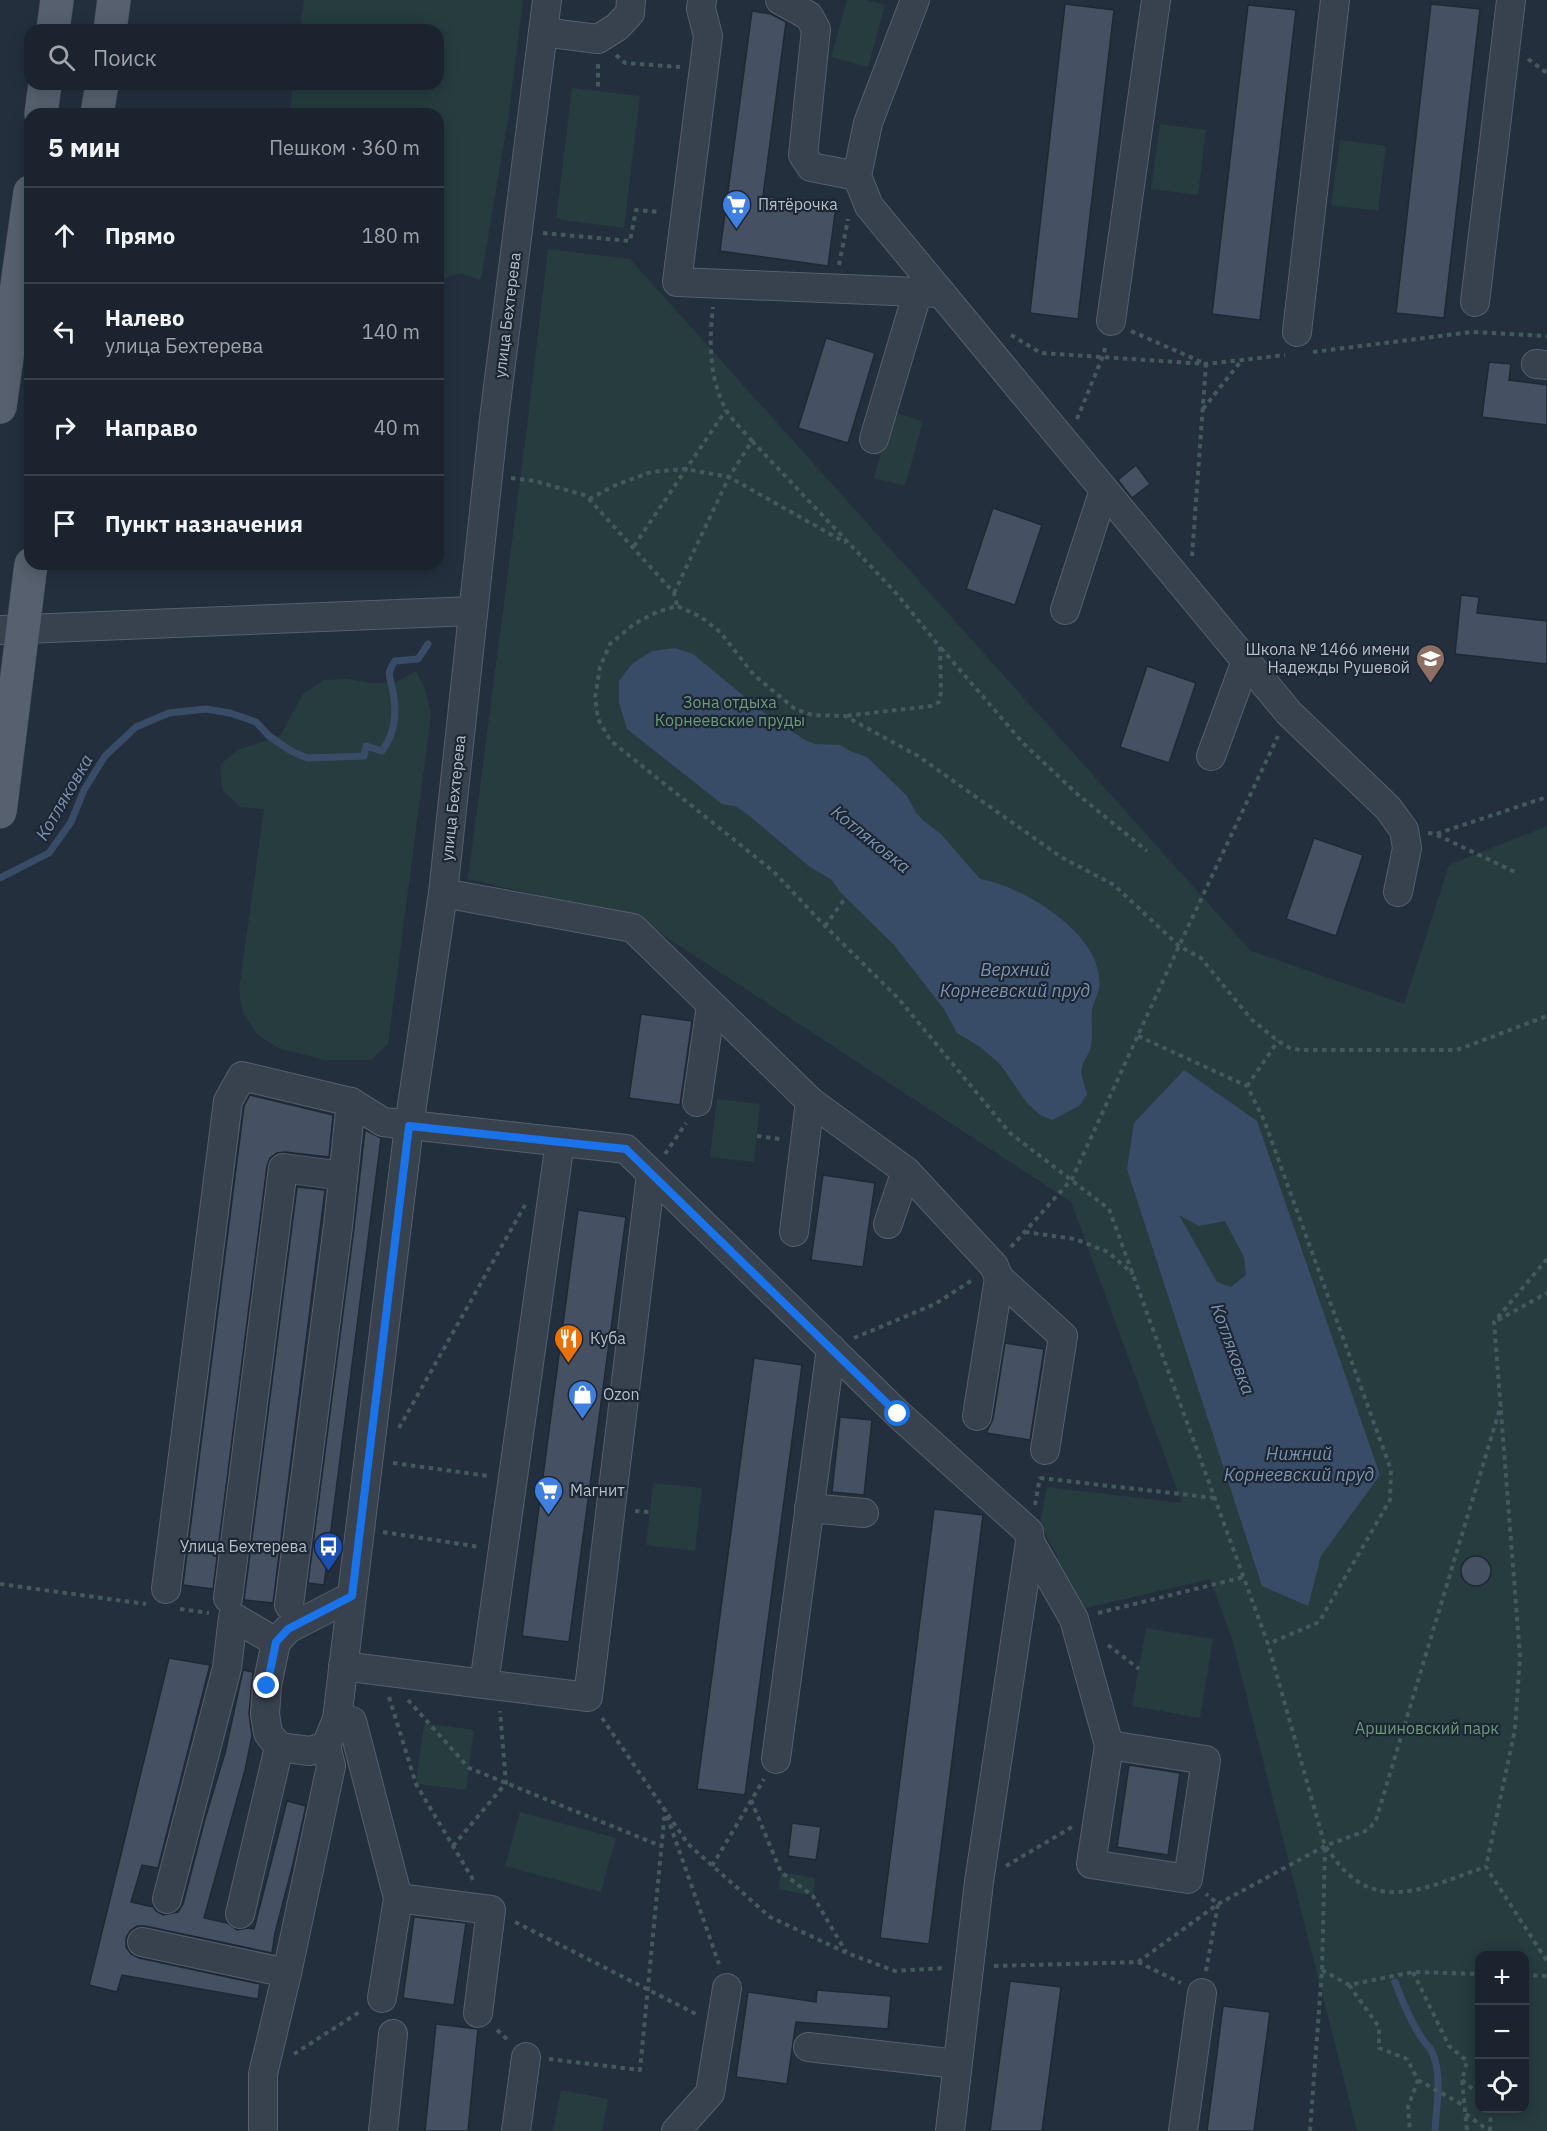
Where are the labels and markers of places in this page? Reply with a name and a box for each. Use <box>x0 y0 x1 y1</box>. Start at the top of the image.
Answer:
supermarket icon: Пятёрочка <box>721 188 753 230</box>
place label: Пятёрочка <box>758 194 838 214</box>
place label: Школа № 1466 имени Надежды Рушевой <box>1245 639 1410 677</box>
school or university icon: Школа № 1466 имени Надежды Рушевой <box>1415 642 1447 684</box>
restaurant icon: Куба <box>553 1322 585 1364</box>
place label: Куба <box>590 1328 626 1348</box>
shop icon: Ozon <box>566 1378 598 1420</box>
place label: Ozon <box>603 1384 640 1404</box>
supermarket icon: Магнит <box>533 1474 565 1516</box>
place label: Магнит <box>570 1480 625 1500</box>
bus stop icon: Улица Бехтерева <box>312 1530 344 1572</box>
place label: Улица Бехтерева <box>180 1536 307 1556</box>

